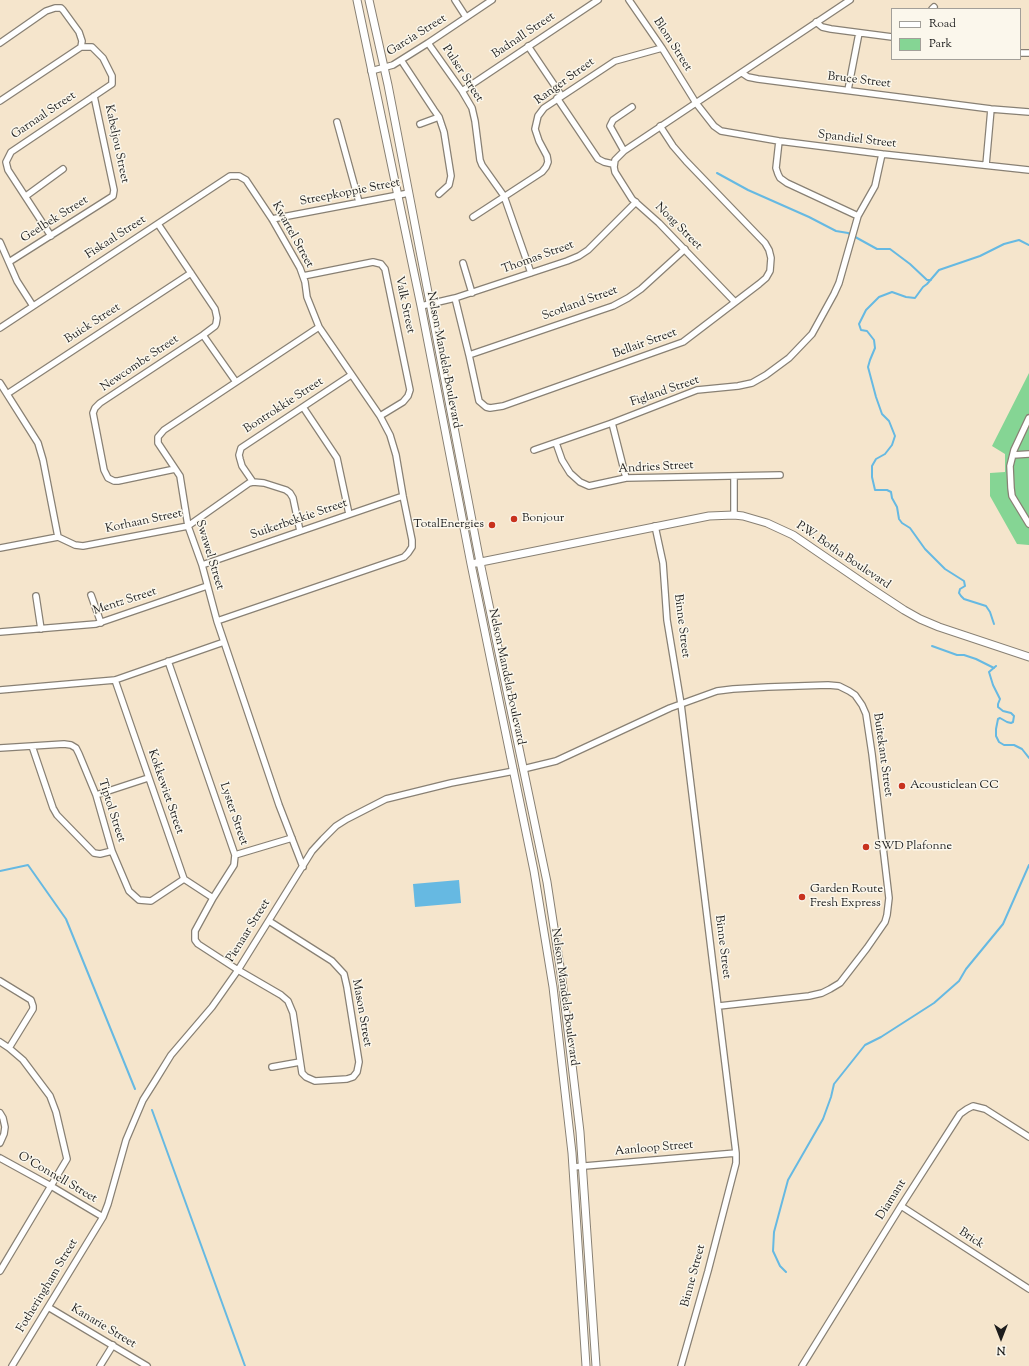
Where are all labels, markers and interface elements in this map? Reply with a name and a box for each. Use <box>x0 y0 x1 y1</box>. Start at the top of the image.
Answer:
legend <box>891 8 1021 60</box>
street label: Badnall Street <box>490 10 558 62</box>
street label: Garcia Street <box>385 12 449 60</box>
text: Road <box>929 15 956 33</box>
street label: Blom Street <box>649 16 695 74</box>
text: Park <box>929 35 952 53</box>
street label: Pulser Street <box>438 43 486 105</box>
street label: Ranger Street <box>532 55 598 109</box>
street label: Bruce Street <box>827 70 891 92</box>
street label: Garnaal Street <box>9 89 79 143</box>
street label: Kabeljou Street <box>101 103 131 185</box>
street label: Spandiel Street <box>817 128 897 152</box>
street label: Streepkoppie Street <box>299 176 401 210</box>
street label: Geelbek Street <box>19 194 91 246</box>
street label: Kwartel Street <box>268 199 316 271</box>
street label: Noag Street <box>651 200 705 254</box>
street label: Fiskaal Street <box>83 213 149 263</box>
street label: Thomas Street <box>500 238 576 278</box>
street label: Valk Street <box>391 275 417 335</box>
street label: Scotland Street <box>540 284 620 324</box>
street label: Nelson Mandela Boulevard <box>423 290 463 430</box>
street label: Buick Street <box>63 301 123 347</box>
street label: Bellair Street <box>611 326 679 362</box>
street label: Newcombe Street <box>98 333 182 395</box>
street label: Figland Street <box>629 373 701 411</box>
street label: Bontrokkie Street <box>242 375 326 437</box>
street label: Andries Street <box>618 459 694 477</box>
street label: Suikerbekkie Street <box>249 497 349 543</box>
street label: Korhaan Street <box>104 507 184 537</box>
place label: Bonjour <box>522 512 564 526</box>
marker: Bonjour <box>509 514 519 524</box>
street label: Swawel Street <box>192 518 226 592</box>
place label: TotalEnergies <box>413 518 484 532</box>
street label: P.W. Botha Boulevard <box>793 519 893 593</box>
marker: TotalEnergies <box>487 520 497 530</box>
street label: Mentz Street <box>92 585 158 619</box>
street label: Binne Street <box>670 593 692 659</box>
street label: Nelson Mandela Boulevard <box>485 608 527 746</box>
street label: Buitekant Street <box>869 712 895 798</box>
street label: Kokkewiet Street <box>144 748 186 836</box>
street label: Tiptol Street <box>94 778 128 844</box>
place label: Acousticlean CC <box>910 779 999 793</box>
street label: Lyster Street <box>216 781 250 847</box>
marker: Acousticlean CC <box>897 781 907 791</box>
place label: SWD Plafonne <box>874 840 952 854</box>
marker: SWD Plafonne <box>861 842 871 852</box>
place label: Garden Route Fresh Express <box>810 883 883 911</box>
marker: Garden Route Fresh Express <box>797 892 807 902</box>
street label: Pienaar Street <box>224 897 274 965</box>
street label: Binne Street <box>711 914 733 980</box>
street label: Nelson Mandela Boulevard <box>547 927 581 1067</box>
street label: Mason Street <box>348 978 374 1048</box>
street label: Aanloop Street <box>614 1138 694 1160</box>
street label: O'Connell Street <box>15 1149 99 1207</box>
street label: Diamant <box>874 1177 910 1223</box>
street label: Brick <box>956 1226 986 1252</box>
street label: Fotheringham Street <box>14 1237 82 1335</box>
street label: Binne Street <box>679 1243 709 1309</box>
street label: Kanarie Street <box>68 1302 138 1352</box>
north arrow <box>981 1318 1021 1358</box>
text: N <box>997 1342 1005 1358</box>

